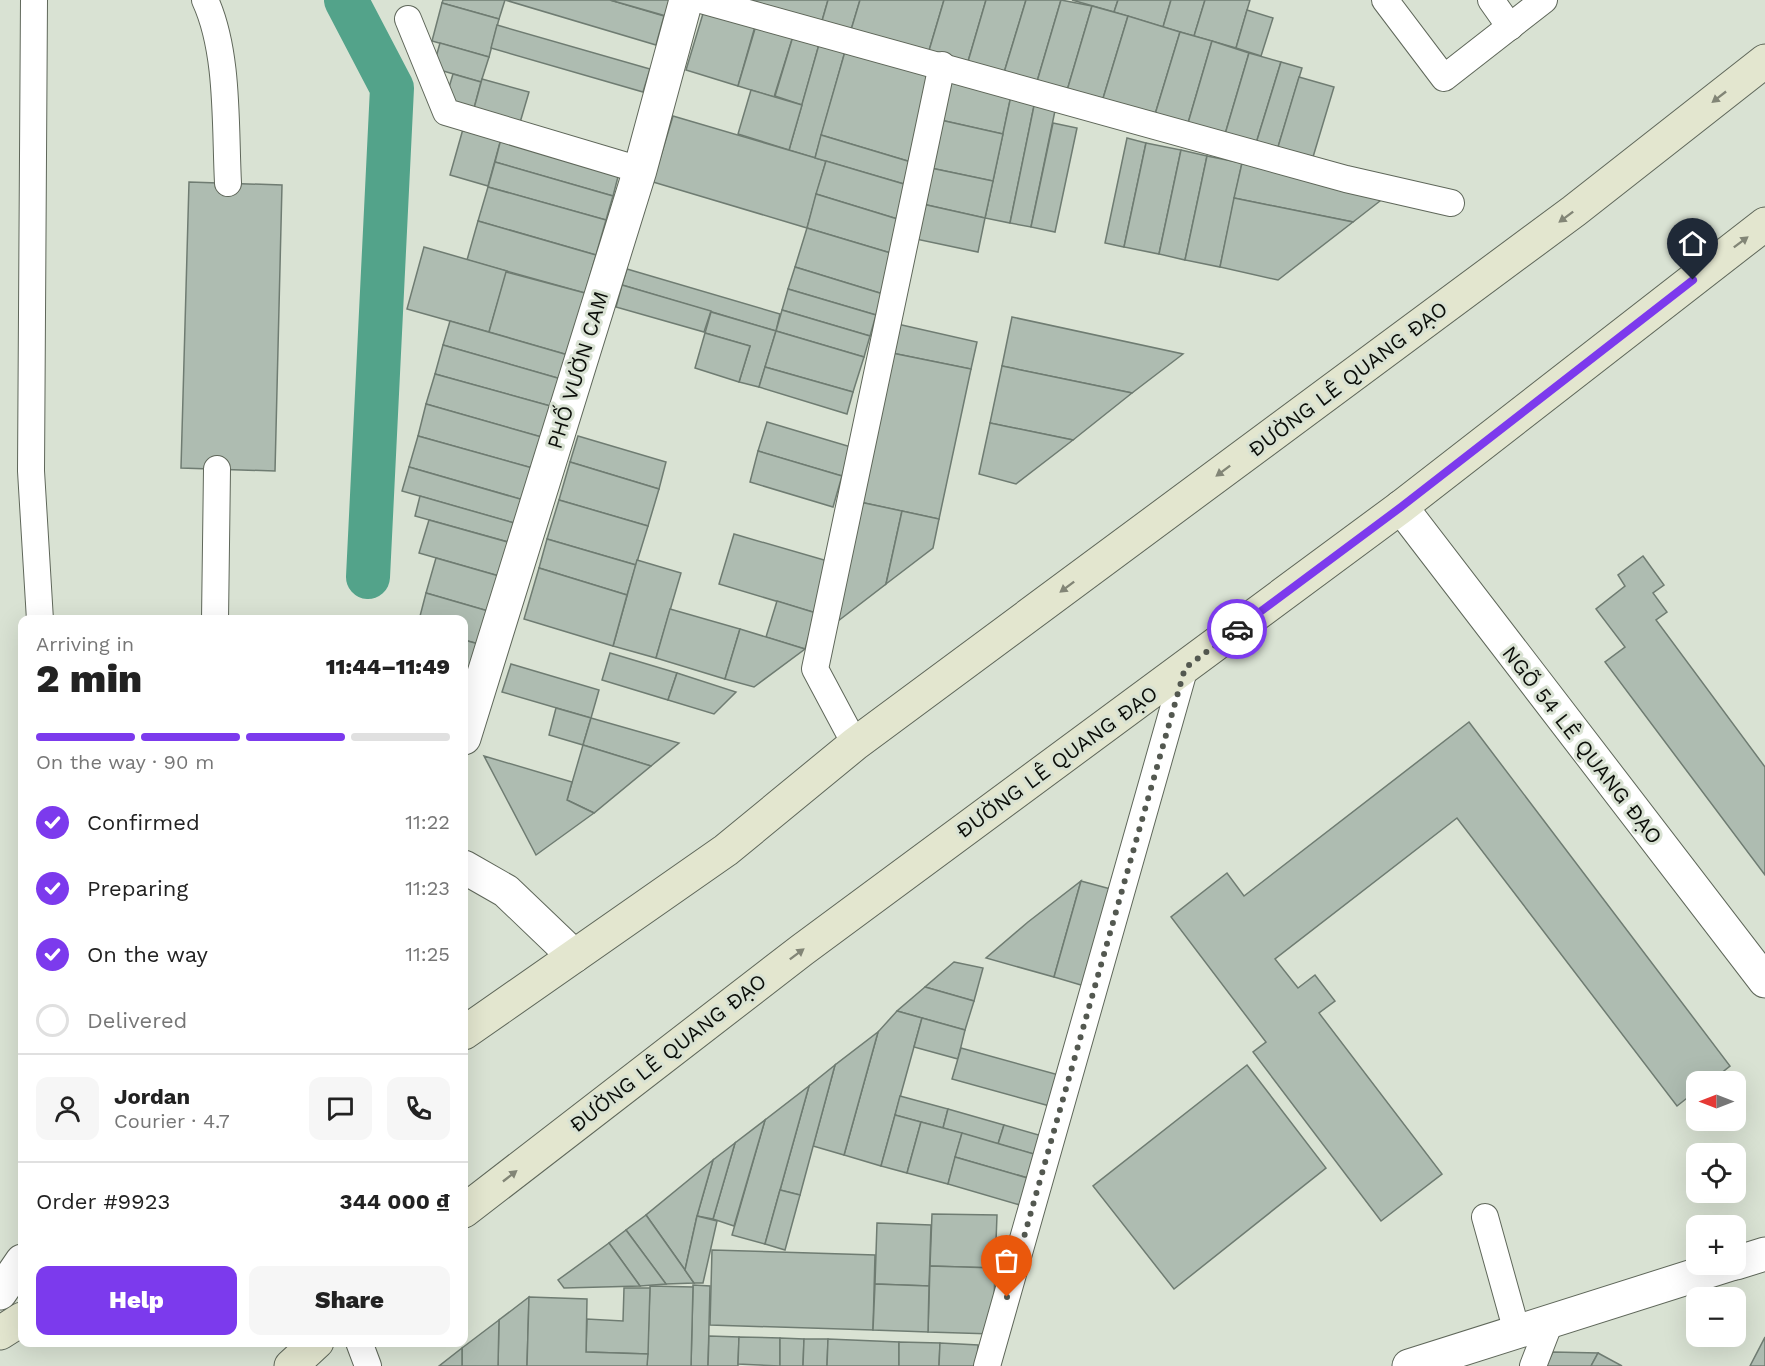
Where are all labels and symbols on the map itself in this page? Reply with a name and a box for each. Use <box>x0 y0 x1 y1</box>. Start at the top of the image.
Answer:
one-way arrow <box>1711 90 1727 103</box>
one-way arrow <box>1558 211 1574 223</box>
pin <box>1667 218 1718 280</box>
one-way arrow <box>1733 236 1749 248</box>
street label: PHỐ VƯỜN CAM <box>540 288 613 452</box>
street label: ĐƯỜNG LÊ QUANG ĐẠO <box>1243 296 1452 462</box>
one-way arrow <box>1216 465 1232 477</box>
one-way arrow <box>1059 581 1075 593</box>
courier <box>1207 599 1267 659</box>
street label: NGÕ 54 LÊ QUANG ĐẠO <box>1497 641 1668 849</box>
street label: ĐƯỜNG LÊ QUANG ĐẠO <box>951 680 1162 843</box>
one-way arrow <box>789 948 805 960</box>
street label: ĐƯỜNG LÊ QUANG ĐẠO <box>564 968 771 1137</box>
north arrow <box>1686 1071 1746 1131</box>
one-way arrow <box>502 1169 518 1182</box>
pin <box>981 1235 1032 1297</box>

